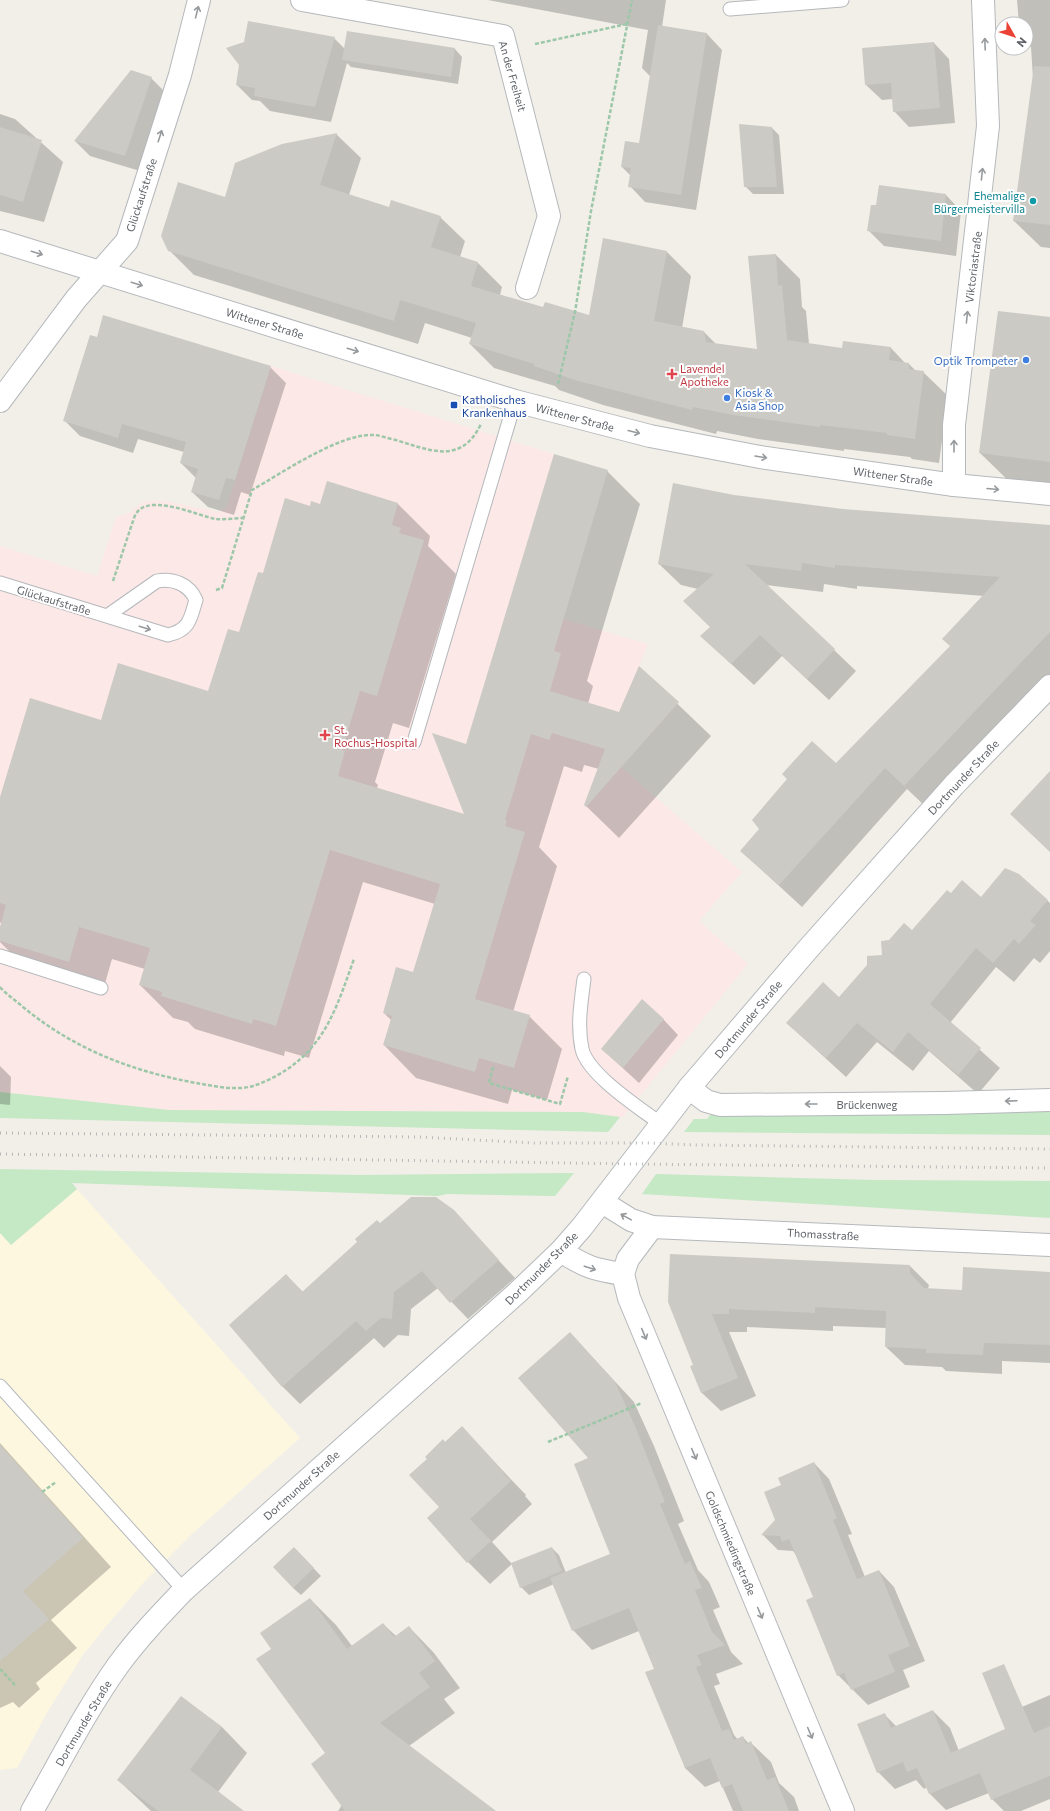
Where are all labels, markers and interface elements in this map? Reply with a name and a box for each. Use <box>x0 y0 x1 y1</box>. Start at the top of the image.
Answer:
one-way arrow <box>193 5 201 18</box>
north arrow <box>994 16 1034 56</box>
text: N <box>1015 35 1030 50</box>
one-way arrow <box>981 38 989 51</box>
street label: An der Freiheit <box>497 39 529 113</box>
one-way arrow <box>157 131 165 143</box>
street label: Glückaufstraße <box>123 156 159 233</box>
one-way arrow <box>979 168 986 181</box>
place label: Ehemalige Bürgermeistervilla <box>934 189 1025 215</box>
marker: Ehemalige Bürgermeistervilla <box>1028 196 1038 206</box>
street label: Viktoriastraße <box>962 230 984 304</box>
one-way arrow <box>31 250 44 257</box>
one-way arrow <box>131 281 144 288</box>
street label: Wittener Straße <box>224 305 306 341</box>
one-way arrow <box>963 311 970 324</box>
one-way arrow <box>346 347 359 354</box>
place label: Optik Trompeter <box>934 354 1019 367</box>
marker: Optik Trompeter <box>1021 355 1031 365</box>
place label: Lavendel Apotheke <box>680 362 729 388</box>
marker: Lavendel Apotheke <box>667 369 677 379</box>
place label: Kiosk & Asia Shop <box>735 386 784 412</box>
place label: Katholisches Krankenhaus <box>462 393 527 419</box>
marker: Kiosk & Asia Shop <box>722 393 732 403</box>
marker: Katholisches Krankenhaus <box>449 400 459 410</box>
street label: Wittener Straße <box>534 400 616 434</box>
one-way arrow <box>627 429 640 436</box>
one-way arrow <box>950 440 958 453</box>
one-way arrow <box>754 453 767 461</box>
street label: Wittener Straße <box>852 464 934 488</box>
one-way arrow <box>986 485 999 493</box>
street label: Glückaufstraße <box>16 583 93 617</box>
one-way arrow <box>138 625 151 632</box>
place label: St. Rochus-Hospital <box>334 723 417 749</box>
marker: St. Rochus-Hospital <box>319 729 331 741</box>
street label: Dortmunder Straße <box>925 737 1001 817</box>
street label: Dortmunder Straße <box>712 977 784 1061</box>
one-way arrow <box>1005 1097 1018 1105</box>
street label: Brückenweg <box>836 1098 898 1111</box>
one-way arrow <box>805 1100 818 1108</box>
one-way arrow <box>620 1213 632 1221</box>
street label: Thomasstraße <box>787 1226 860 1242</box>
street label: Dortmunder Straße <box>502 1229 580 1307</box>
one-way arrow <box>583 1265 596 1272</box>
one-way arrow <box>641 1328 649 1340</box>
street label: Dortmunder Straße <box>260 1447 342 1522</box>
one-way arrow <box>691 1448 699 1460</box>
street label: Goldschmiedingstraße <box>703 1489 759 1597</box>
one-way arrow <box>757 1606 765 1618</box>
street label: Dortmunder Straße <box>52 1678 114 1768</box>
one-way arrow <box>807 1726 815 1738</box>

